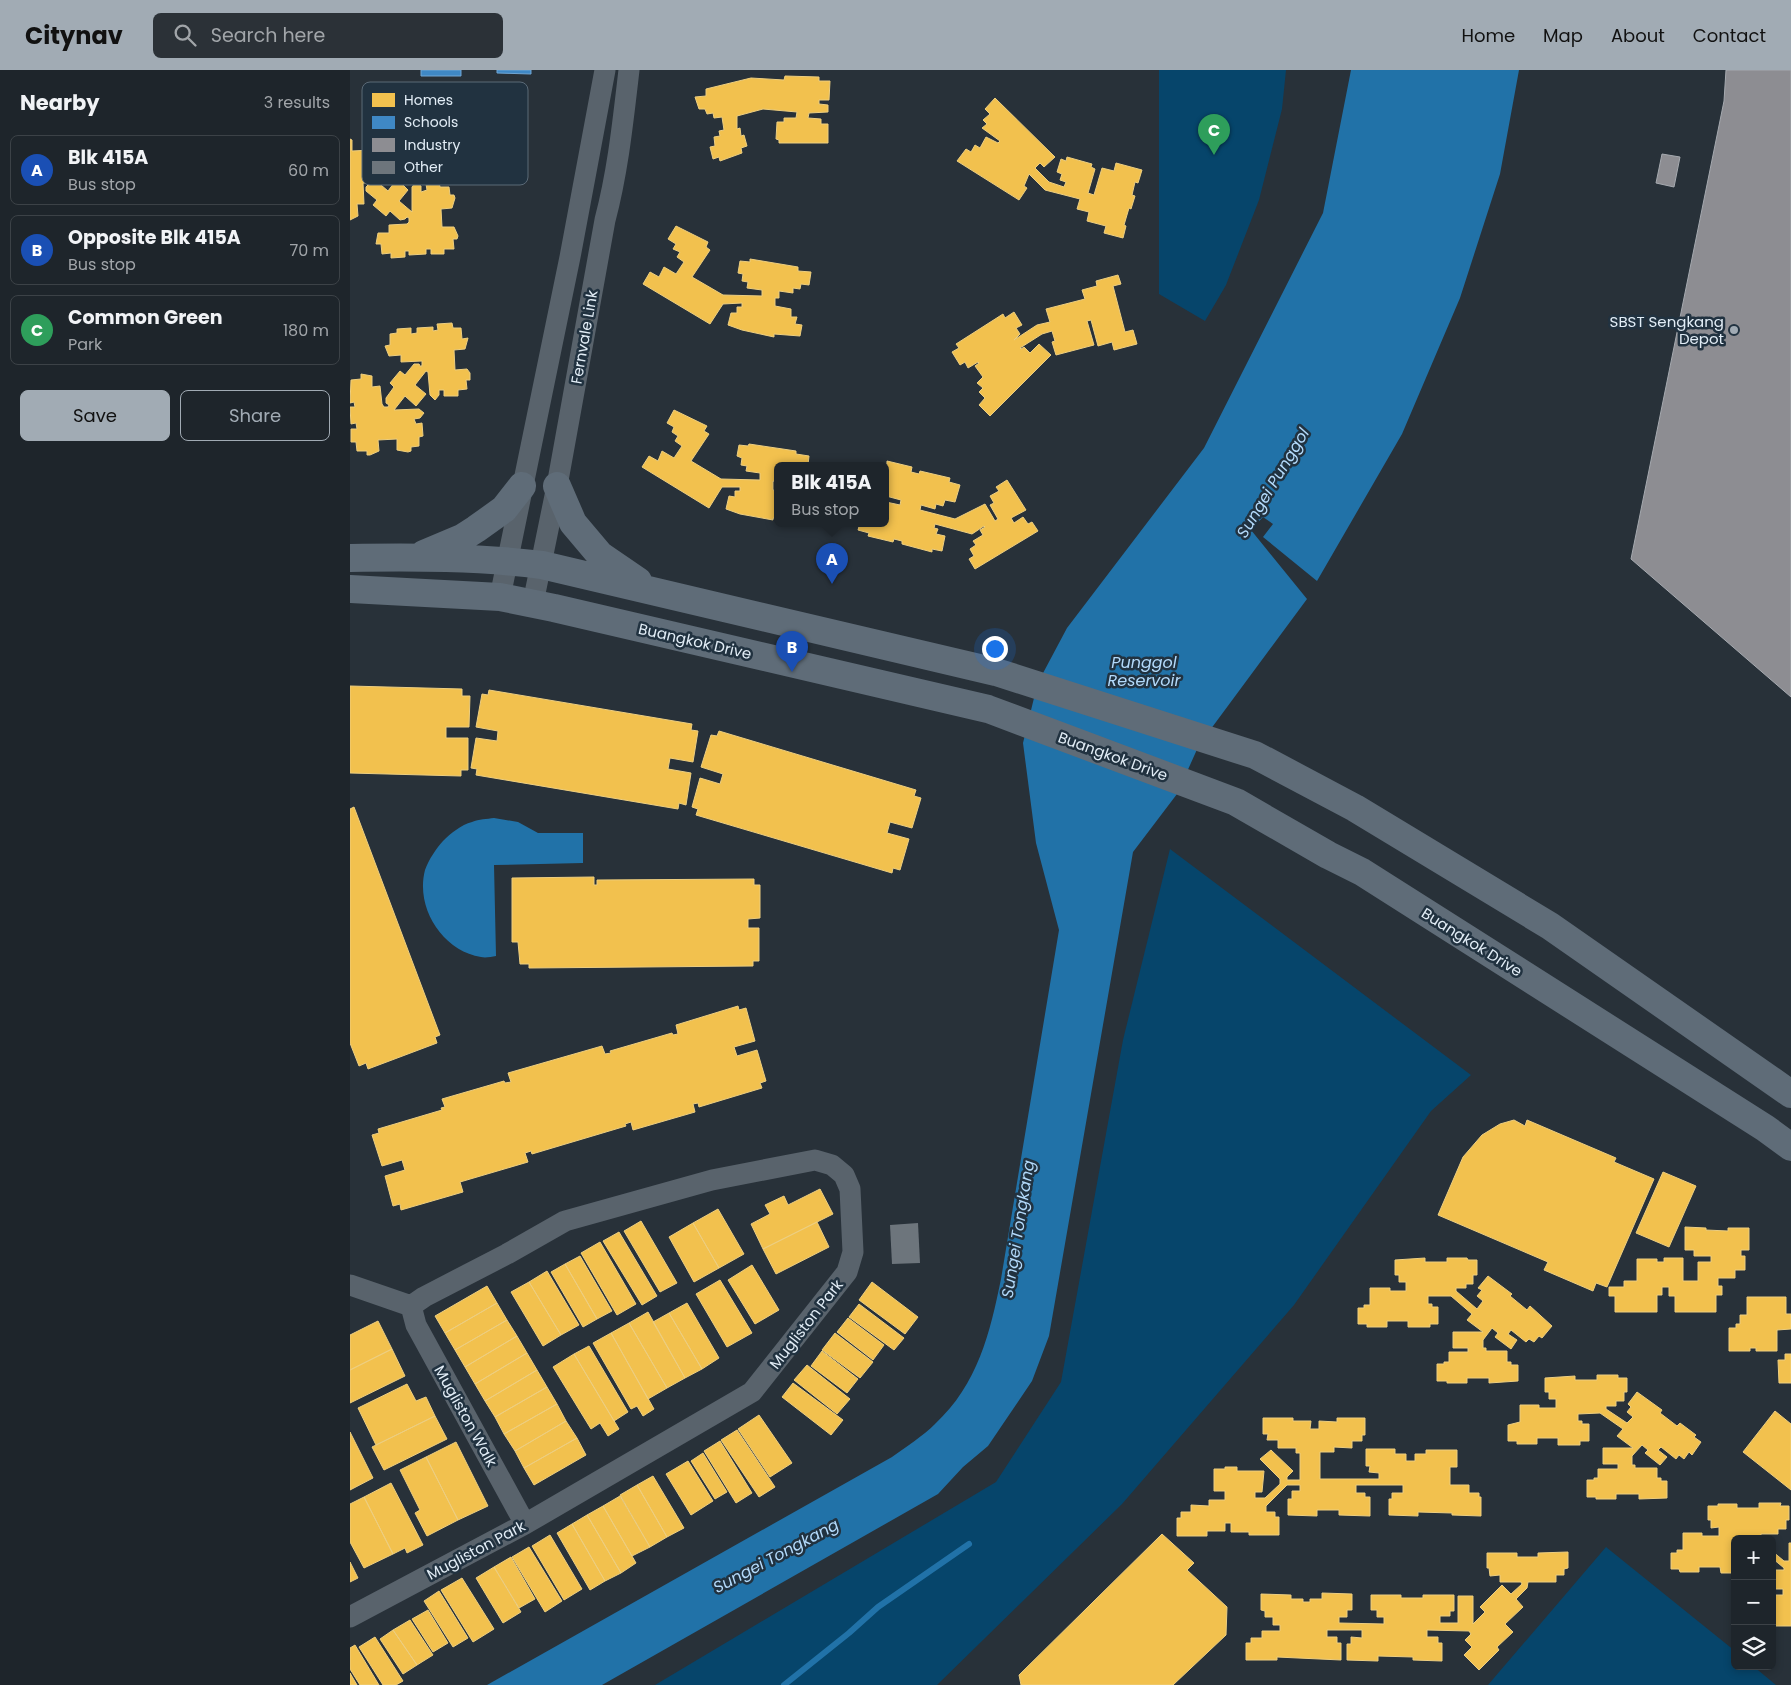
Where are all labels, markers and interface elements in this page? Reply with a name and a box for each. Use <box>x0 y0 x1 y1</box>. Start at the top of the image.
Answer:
search box <box>153 13 503 58</box>
text: Citynav <box>25 19 123 52</box>
icon: search <box>171 21 199 49</box>
text: Search here <box>211 22 325 49</box>
text: Home <box>1461 23 1515 48</box>
text: Map <box>1543 23 1583 48</box>
text: About <box>1611 23 1665 48</box>
text: Contact <box>1693 23 1766 48</box>
legend <box>362 82 528 185</box>
text: Nearby <box>20 88 100 117</box>
text: Homes <box>404 90 453 110</box>
text: 3 results <box>264 91 330 114</box>
text: Schools <box>404 112 458 132</box>
pin: C <box>1198 114 1230 155</box>
text: Industry <box>404 135 460 155</box>
text: Blk 415A <box>68 144 148 171</box>
text: Other <box>404 157 443 177</box>
text: A <box>31 159 43 182</box>
text: 60 m <box>288 159 329 182</box>
text: Bus stop <box>68 173 136 196</box>
text: Opposite Blk 415A <box>68 224 241 251</box>
text: B <box>32 239 42 262</box>
text: 70 m <box>289 239 329 262</box>
text: Bus stop <box>68 253 136 276</box>
street label: Fernvale Link <box>565 288 603 386</box>
text: Common Green <box>68 304 223 331</box>
place label: SBST Sengkang Depot <box>1610 311 1724 349</box>
text: C <box>31 319 43 342</box>
text: 180 m <box>283 319 329 342</box>
marker: SBST Sengkang Depot <box>1728 324 1740 336</box>
text: Park <box>68 333 102 356</box>
button: Save <box>20 390 170 441</box>
button: Share <box>180 390 330 441</box>
water label: Sungei Punggol <box>1231 424 1315 542</box>
popup <box>774 462 889 527</box>
text: Blk 415A <box>791 469 872 496</box>
text: Bus stop <box>791 498 859 521</box>
pin: A <box>816 543 848 584</box>
street label: Buangkok Drive <box>636 618 754 664</box>
pin: B <box>776 631 808 672</box>
your location <box>982 636 1008 662</box>
water label: Punggol Reservoir <box>1107 651 1182 692</box>
street label: Buangkok Drive <box>1055 726 1171 786</box>
street label: Buangkok Drive <box>1418 903 1526 981</box>
water label: Sungei Tongkang <box>996 1158 1040 1300</box>
street label: Mugliston Park <box>764 1275 848 1373</box>
street label: Mugliston Walk <box>429 1362 503 1471</box>
water label: Sungei Tongkang <box>709 1513 843 1599</box>
street label: Mugliston Park <box>423 1515 529 1585</box>
map controls <box>1731 1535 1776 1670</box>
button: + <box>1731 1535 1776 1580</box>
button: − <box>1731 1580 1776 1625</box>
button: layers <box>1731 1625 1776 1670</box>

